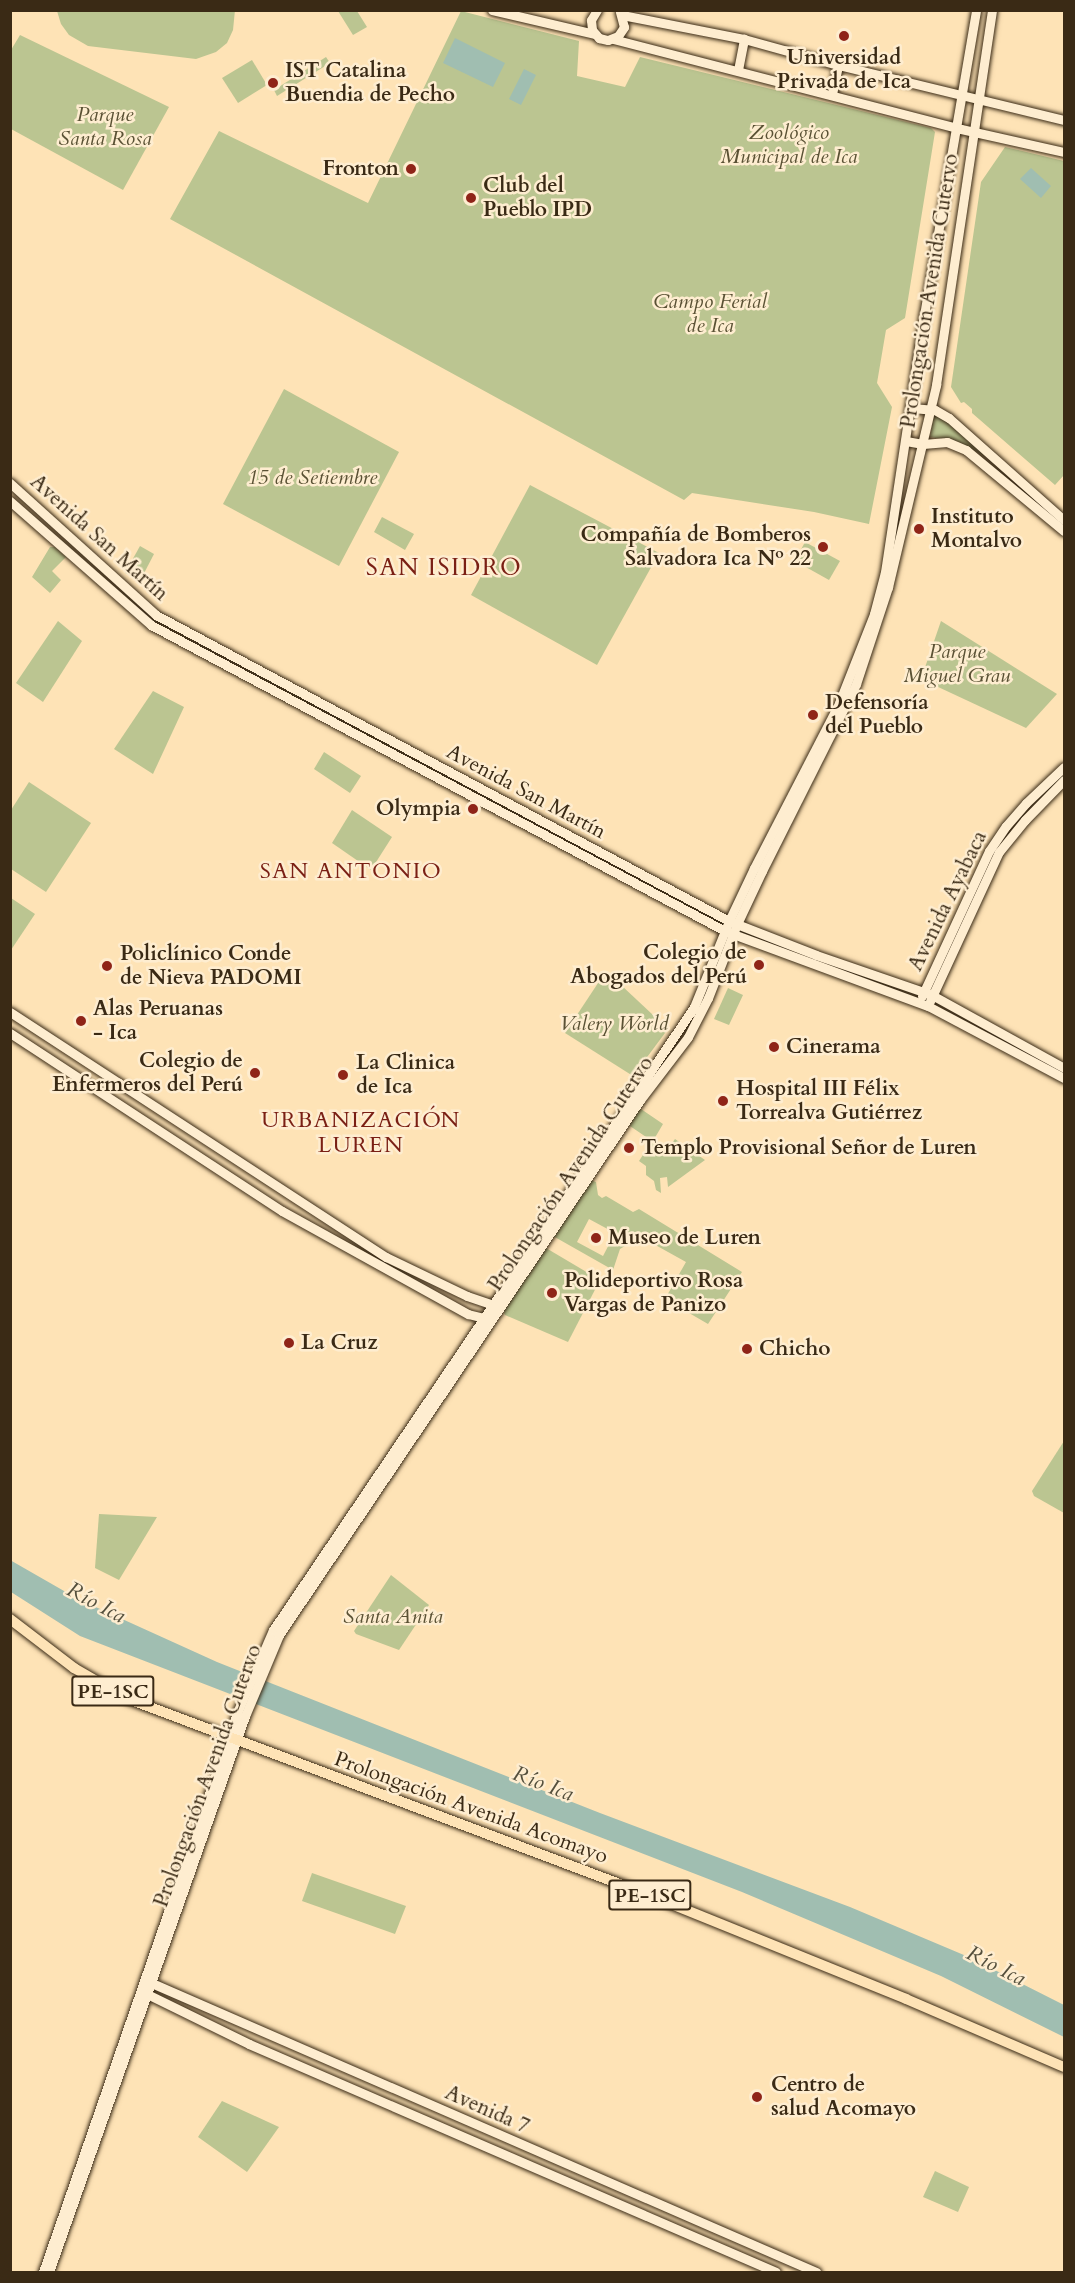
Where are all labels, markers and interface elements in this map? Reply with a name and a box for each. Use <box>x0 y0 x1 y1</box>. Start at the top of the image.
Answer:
marker: Universidad Privada de Ica <box>837 29 851 43</box>
place label: Universidad Privada de Ica <box>777 45 911 95</box>
place label: IST Catalina Buendia de Pecho <box>285 58 455 108</box>
marker: IST Catalina Buendia de Pecho <box>266 76 280 90</box>
park label: Parque Santa Rosa <box>58 102 152 152</box>
park label: Zoológico Municipal de Ica <box>721 120 857 170</box>
street label: Prolongación Avenida Cutervo <box>896 152 964 430</box>
place label: Fronton <box>322 156 399 182</box>
marker: Fronton <box>404 162 418 176</box>
place label: Club del Pueblo IPD <box>483 173 592 223</box>
marker: Club del Pueblo IPD <box>464 191 478 205</box>
park label: Campo Ferial de Ica <box>653 289 767 339</box>
park label: 15 de Setiembre <box>247 465 377 491</box>
street label: Avenida San Martín <box>25 469 173 607</box>
place label: Instituto Montalvo <box>931 504 1022 554</box>
place label: Compañía de Bomberos Salvadora Ica Nº 22 <box>580 522 811 572</box>
marker: Instituto Montalvo <box>912 522 926 536</box>
marker: Compañía de Bomberos Salvadora Ica Nº 22 <box>816 540 830 554</box>
district label: SAN ISIDRO <box>366 554 522 582</box>
park label: Parque Miguel Grau <box>903 639 1011 689</box>
place label: Defensoría del Pueblo <box>825 690 929 740</box>
marker: Defensoría del Pueblo <box>806 708 820 722</box>
street label: Avenida San Martín <box>442 739 610 845</box>
place label: Olympia <box>376 796 461 822</box>
marker: Olympia <box>466 802 480 816</box>
street label: Avenida Ayabaca <box>903 827 993 975</box>
district label: SAN ANTONIO <box>260 859 442 885</box>
place label: Colegio de Abogados del Perú <box>570 940 747 990</box>
place label: Policlínico Conde de Nieva PADOMI <box>120 941 302 991</box>
marker: Policlínico Conde de Nieva PADOMI <box>98 957 116 975</box>
marker: Colegio de Abogados del Perú <box>752 958 766 972</box>
place label: Alas Peruanas - Ica <box>93 996 223 1046</box>
park label: Valery World <box>559 1011 669 1037</box>
marker: Alas Peruanas - Ica <box>74 1014 88 1028</box>
place label: Cinerama <box>786 1034 881 1060</box>
marker: Cinerama <box>767 1040 781 1054</box>
place label: Colegio de Enfermeros del Perú <box>52 1048 243 1098</box>
place label: La Clinica de Ica <box>356 1050 455 1100</box>
street label: Prolongación Avenida Cutervo <box>483 1052 659 1296</box>
marker: Colegio de Enfermeros del Perú <box>248 1066 262 1080</box>
marker: La Clinica de Ica <box>334 1066 352 1084</box>
place label: Hospital III Félix Torrealva Gutiérrez <box>736 1076 922 1126</box>
marker: Hospital III Félix Torrealva Gutiérrez <box>714 1092 732 1110</box>
district label: URBANIZACIÓN LUREN <box>261 1107 461 1158</box>
place label: Templo Provisional Señor de Luren <box>641 1135 977 1161</box>
marker: Templo Provisional Señor de Luren <box>622 1141 636 1155</box>
place label: Museo de Luren <box>608 1225 761 1251</box>
marker: Museo de Luren <box>589 1231 603 1245</box>
place label: Polideportivo Rosa Vargas de Panizo <box>564 1268 743 1318</box>
marker: Polideportivo Rosa Vargas de Panizo <box>545 1286 559 1300</box>
place label: La Cruz <box>301 1330 378 1356</box>
marker: La Cruz <box>282 1336 296 1350</box>
place label: Chicho <box>759 1336 831 1362</box>
marker: Chicho <box>740 1342 754 1356</box>
water label: Río Ica <box>62 1577 130 1629</box>
park label: Santa Anita <box>343 1604 443 1630</box>
street label: Prolongación Avenida Cutervo <box>149 1641 267 1911</box>
road number: PE-1SC <box>71 1674 155 1708</box>
street label: Prolongación Avenida Acomayo <box>331 1747 611 1869</box>
water label: Río Ica <box>509 1760 577 1808</box>
road number: PE-1SC <box>608 1878 692 1912</box>
water label: Río Ica <box>962 1940 1030 1992</box>
place label: Centro de salud Acomayo <box>771 2072 916 2122</box>
street label: Avenida 7 <box>441 2080 533 2140</box>
marker: Centro de salud Acomayo <box>748 2088 766 2106</box>

